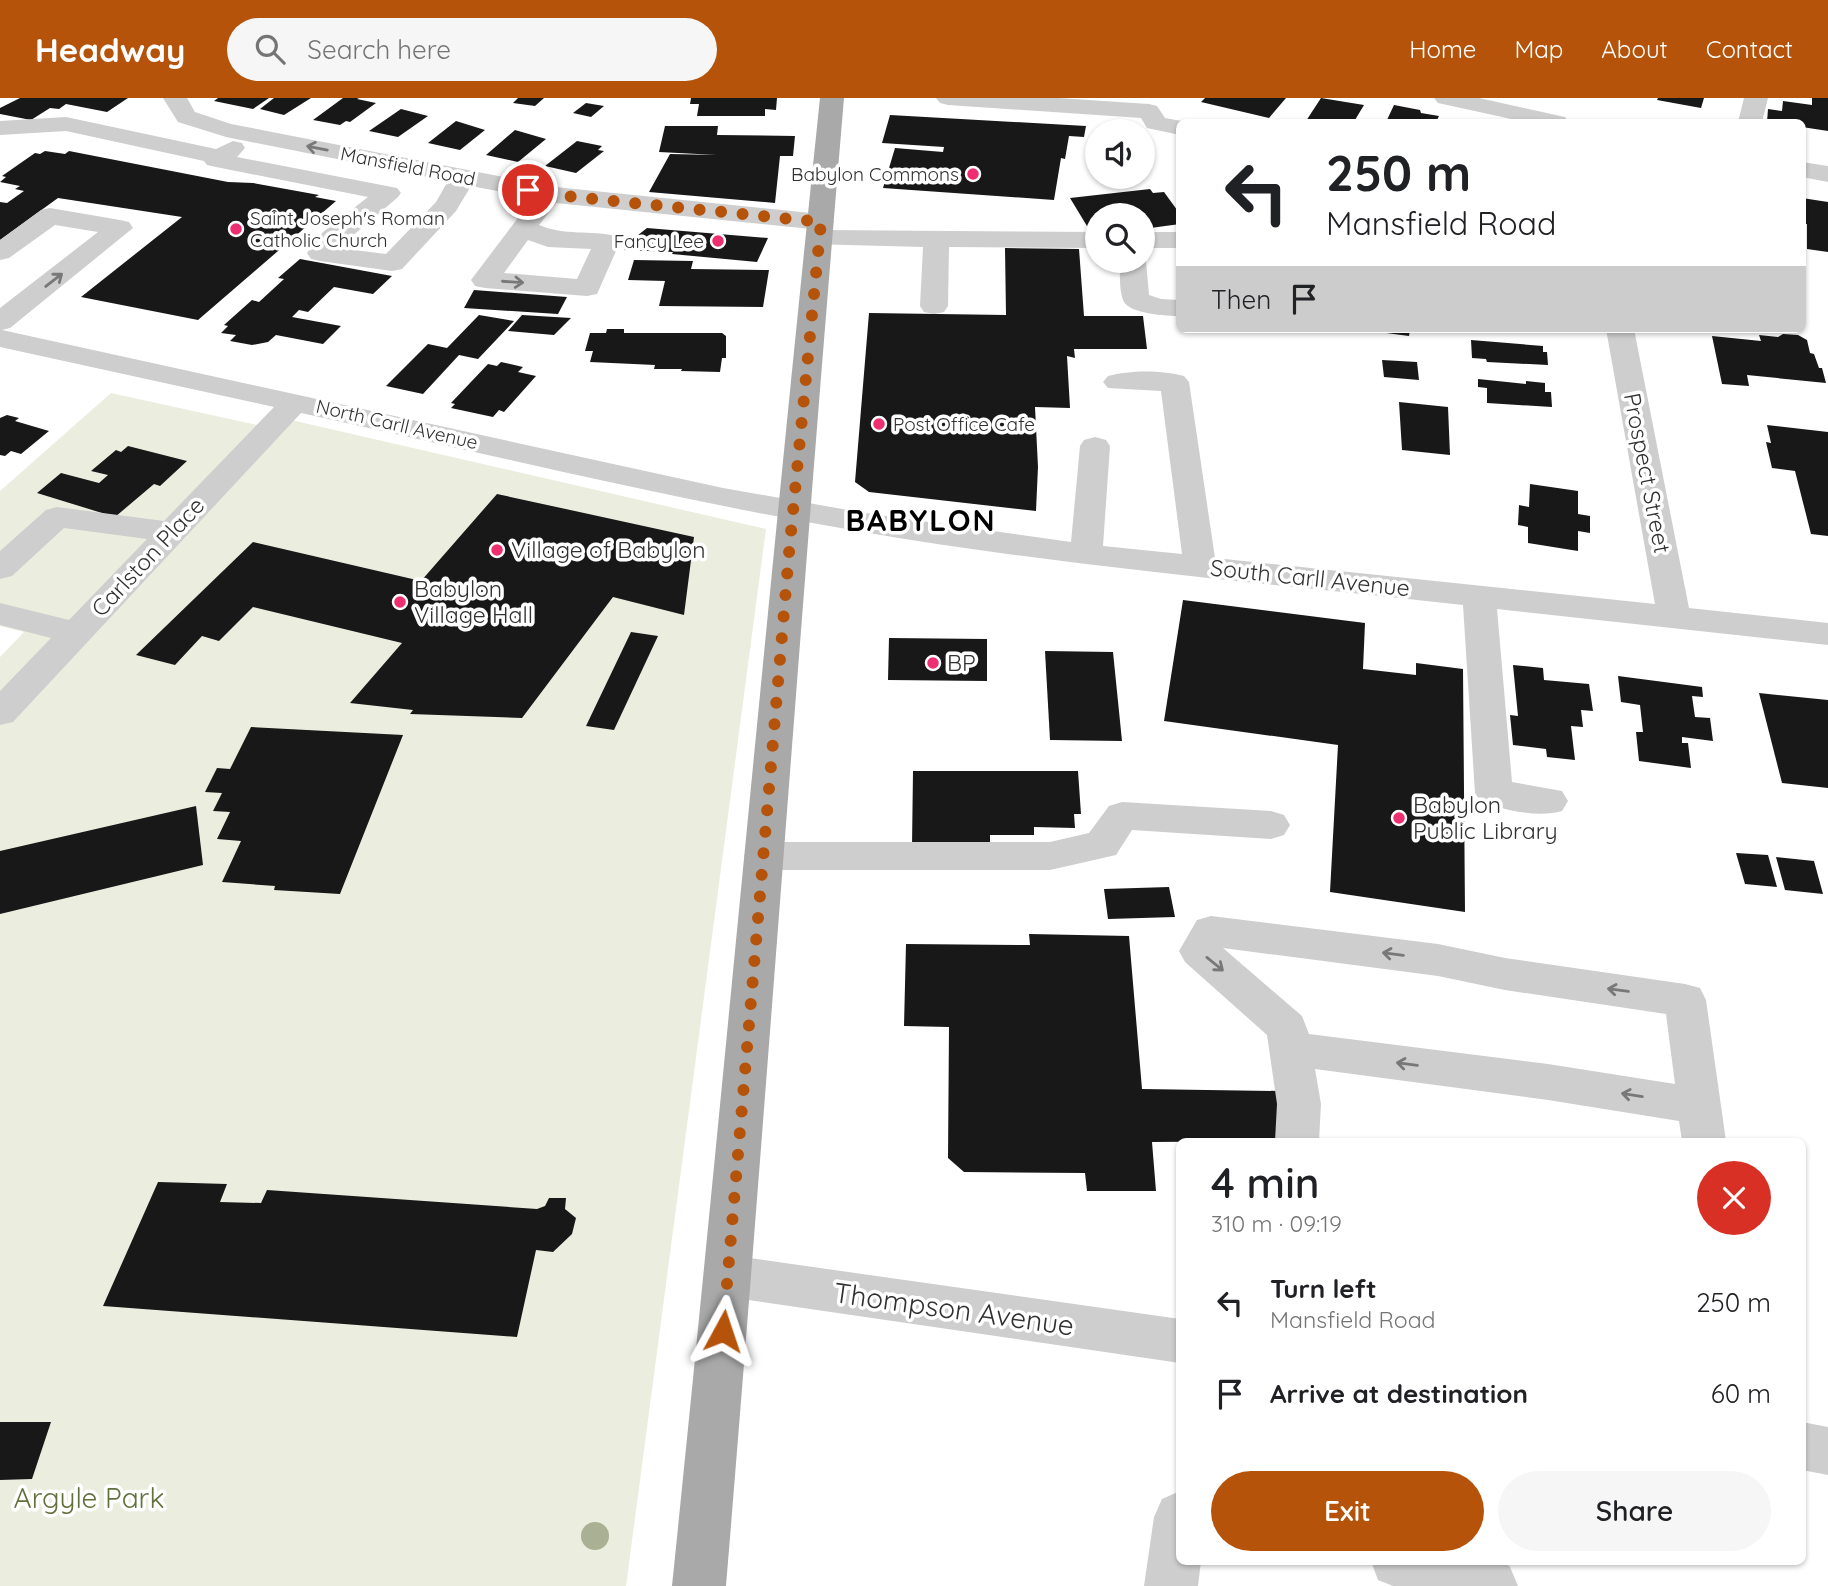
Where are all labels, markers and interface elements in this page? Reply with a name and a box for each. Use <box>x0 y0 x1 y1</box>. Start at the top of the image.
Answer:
search box <box>227 18 717 81</box>
text: Headway <box>35 29 185 70</box>
icon: search <box>251 30 289 68</box>
text: Search here <box>307 33 451 66</box>
text: Home <box>1409 34 1476 64</box>
text: Map <box>1514 34 1563 64</box>
text: About <box>1601 34 1668 64</box>
text: Contact <box>1706 34 1793 64</box>
map controls <box>1085 119 1155 273</box>
button: sound <box>1085 119 1155 189</box>
one-way arrow <box>306 141 329 155</box>
street label: Mansfield Road <box>339 141 477 191</box>
text: 250 m <box>1326 142 1471 203</box>
icon: left <box>1211 147 1302 238</box>
pin <box>498 160 558 220</box>
place label: Babylon Commons <box>791 162 959 186</box>
marker: Babylon Commons <box>965 166 981 182</box>
icon: arrive <box>509 171 547 209</box>
button: search <box>1085 203 1155 273</box>
text: Mansfield Road <box>1326 203 1556 243</box>
place label: Saint Joseph's Roman Catholic Church <box>250 206 445 252</box>
marker: Saint Joseph's Roman Catholic Church <box>228 221 244 237</box>
place label: Fancy Lee <box>614 229 704 253</box>
marker: Fancy Lee <box>710 233 726 249</box>
one-way arrow <box>44 272 63 287</box>
one-way arrow <box>502 276 524 289</box>
icon: arrive <box>1285 280 1323 318</box>
text: Then <box>1211 283 1271 316</box>
street label: Prospect Street <box>1618 390 1677 556</box>
street label: North Carll Avenue <box>314 394 480 454</box>
place label: Post Office Cafe <box>893 412 1035 436</box>
marker: Post Office Cafe <box>871 416 887 432</box>
street label: Carlston Place <box>85 491 210 622</box>
district label: BABYLON <box>845 501 997 539</box>
place label: Village of Babylon <box>511 535 706 564</box>
marker: Village of Babylon <box>489 542 505 558</box>
street label: South Carll Avenue <box>1209 553 1411 602</box>
place label: Babylon Village Hall <box>414 574 533 629</box>
marker: Babylon Village Hall <box>392 594 408 610</box>
place label: BP <box>947 648 976 677</box>
marker: BP <box>925 655 941 671</box>
place label: Babylon Public Library <box>1413 790 1558 845</box>
marker: Babylon Public Library <box>1391 810 1407 826</box>
one-way arrow <box>1382 948 1405 961</box>
one-way arrow <box>1206 956 1224 971</box>
one-way arrow <box>1607 983 1630 996</box>
one-way arrow <box>1396 1058 1418 1071</box>
one-way arrow <box>1621 1088 1644 1101</box>
text: 4 min <box>1211 1156 1320 1209</box>
button: close <box>1697 1161 1771 1235</box>
text: 310 m · 09:19 <box>1211 1209 1342 1238</box>
text: Turn left <box>1270 1272 1377 1305</box>
street label: Thompson Avenue <box>832 1274 1076 1343</box>
icon: left <box>1211 1284 1249 1322</box>
text: 250 m <box>1696 1286 1771 1319</box>
position arrow <box>686 1294 760 1368</box>
text: Mansfield Road <box>1270 1305 1436 1334</box>
icon: arrive <box>1211 1375 1249 1413</box>
text: Arrive at destination <box>1270 1377 1528 1410</box>
text: 60 m <box>1711 1377 1771 1410</box>
button: Exit <box>1211 1471 1484 1551</box>
button: Share <box>1498 1471 1771 1551</box>
park label: Argyle Park <box>14 1480 164 1515</box>

